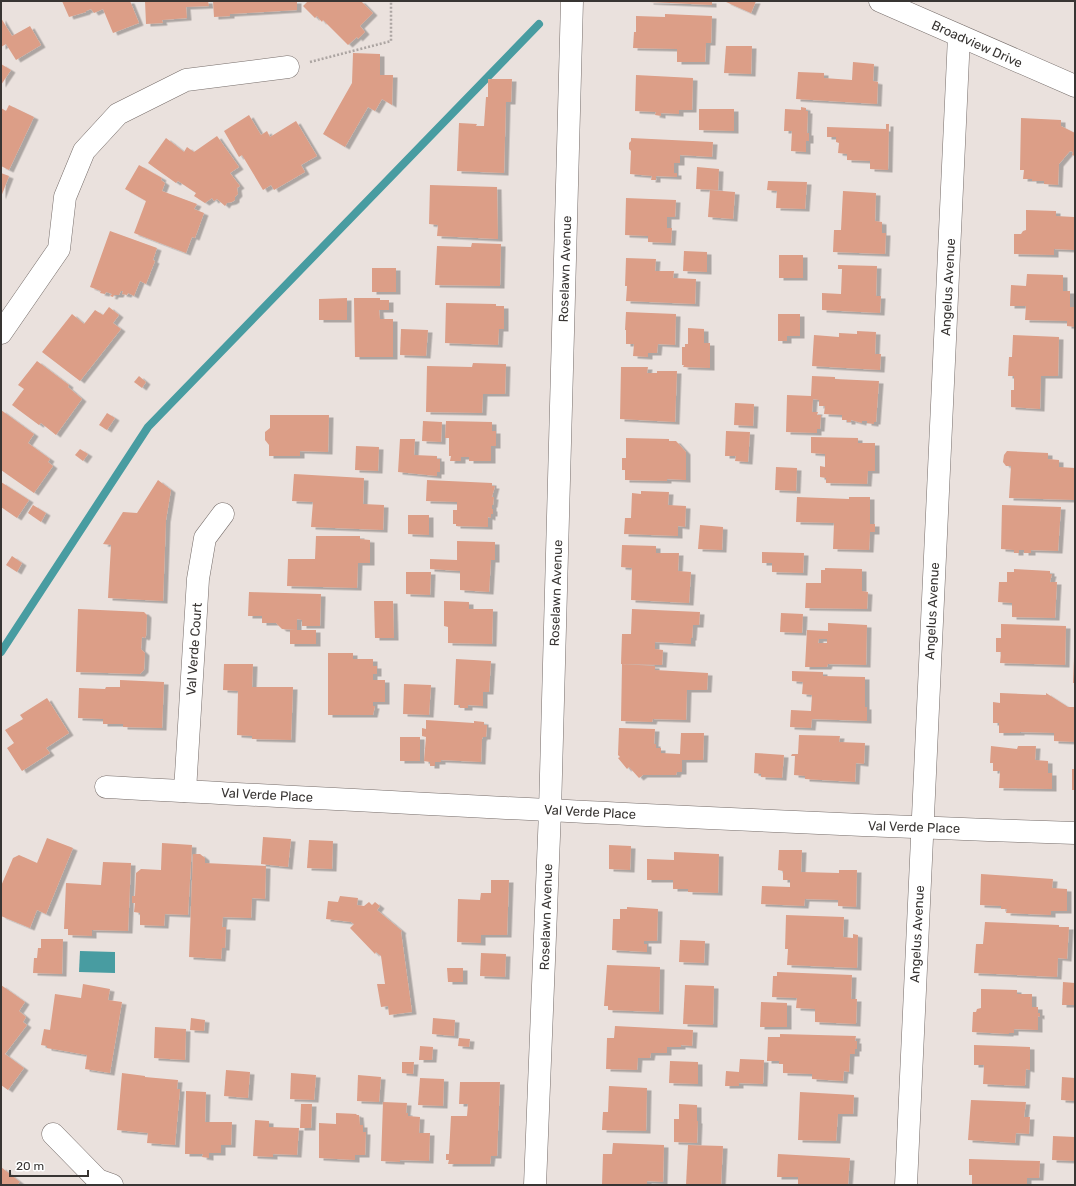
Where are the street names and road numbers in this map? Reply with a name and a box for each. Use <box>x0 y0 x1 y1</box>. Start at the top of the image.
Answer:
street label: Broadview Drive <box>929 17 1025 71</box>
street label: Roselawn Avenue <box>556 215 574 323</box>
street label: Angelus Avenue <box>938 238 959 336</box>
street label: Roselawn Avenue <box>547 539 565 647</box>
street label: Angelus Avenue <box>922 562 943 660</box>
street label: Val Verde Court <box>183 602 205 696</box>
street label: Val Verde Place <box>221 785 313 805</box>
street label: Val Verde Place <box>544 802 636 822</box>
street label: Val Verde Place <box>868 818 960 836</box>
street label: Roselawn Avenue <box>537 863 555 971</box>
street label: Angelus Avenue <box>907 885 928 983</box>

